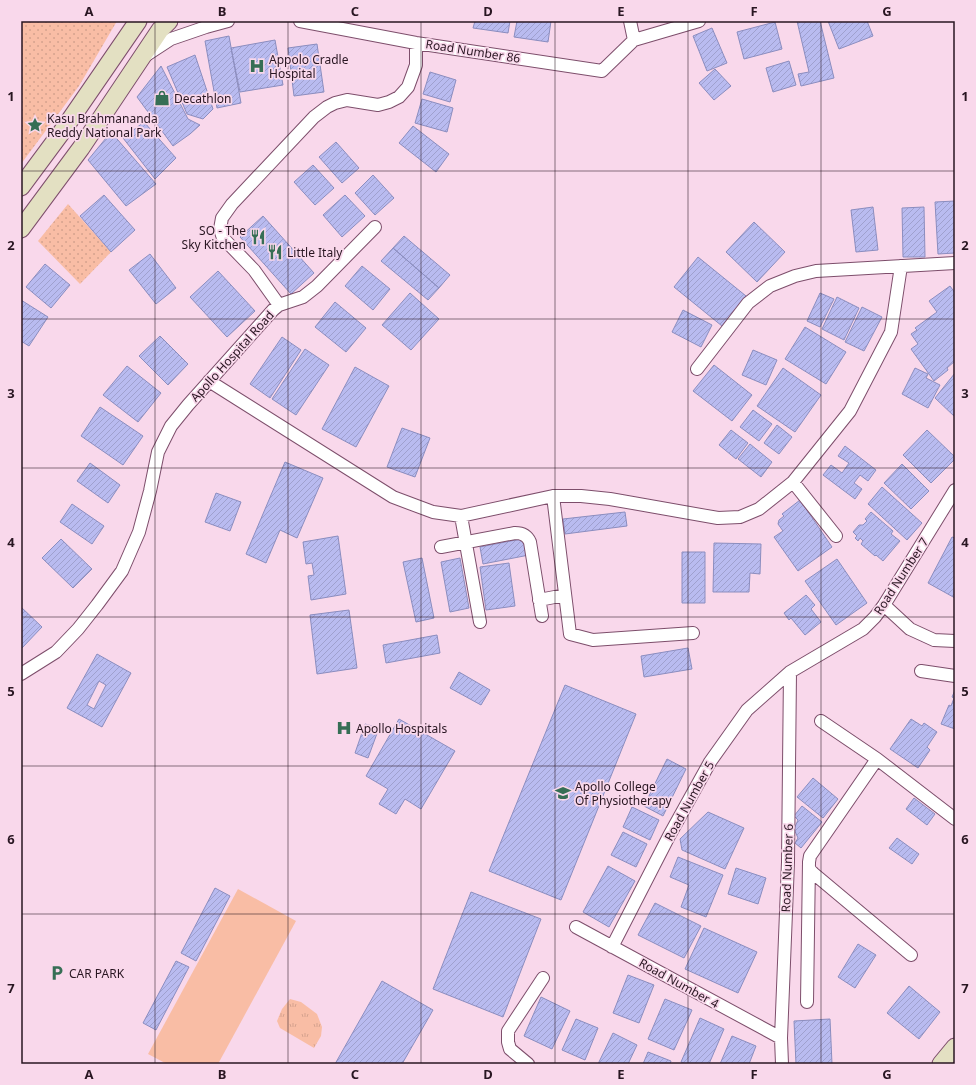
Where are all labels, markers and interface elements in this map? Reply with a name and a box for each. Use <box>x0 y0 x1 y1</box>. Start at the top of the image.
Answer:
text: A <box>85 2 94 20</box>
text: B <box>218 2 226 20</box>
text: C <box>351 2 359 20</box>
text: D <box>483 2 493 20</box>
text: E <box>617 2 625 20</box>
text: F <box>750 2 758 20</box>
text: G <box>882 2 892 20</box>
street label: Road Number 86 <box>424 35 522 67</box>
place label: Appolo Cradle Hospital <box>269 51 349 82</box>
hospital icon: Appolo Cradle Hospital <box>248 57 266 75</box>
text: 1 <box>7 87 15 105</box>
text: 1 <box>961 87 969 105</box>
shop icon: Decathlon <box>153 89 171 107</box>
place label: Decathlon <box>174 90 232 107</box>
place label: Kasu Brahmananda Reddy National Park <box>47 110 162 141</box>
place icon: Kasu Brahmananda Reddy National Park <box>26 116 44 134</box>
place label: SO - The Sky Kitchen <box>182 222 246 253</box>
restaurant icon: SO - The Sky Kitchen <box>249 228 267 246</box>
text: 2 <box>7 236 15 254</box>
text: 2 <box>961 236 969 254</box>
restaurant icon: Little Italy <box>266 243 284 261</box>
place label: Little Italy <box>287 244 343 261</box>
street label: Apollo Hospital Road <box>186 307 278 405</box>
text: 3 <box>7 384 15 402</box>
text: 3 <box>961 384 969 402</box>
text: 4 <box>7 533 15 551</box>
text: 4 <box>961 533 969 551</box>
street label: Road Number 7 <box>870 534 932 618</box>
text: 5 <box>7 682 15 700</box>
text: 5 <box>961 682 969 700</box>
hospital icon: Apollo Hospitals <box>335 719 353 737</box>
place label: Apollo Hospitals <box>356 720 447 737</box>
street label: Road Number 5 <box>660 758 718 844</box>
place label: Apollo College Of Physiotherapy <box>575 778 673 809</box>
school or university icon: Apollo College Of Physiotherapy <box>554 784 572 802</box>
street label: Road Number 6 <box>777 823 797 913</box>
text: 6 <box>7 830 15 848</box>
text: 6 <box>961 830 969 848</box>
street label: Road Number 4 <box>636 954 722 1012</box>
parking icon: CAR PARK <box>48 964 66 982</box>
place label: CAR PARK <box>69 965 125 982</box>
text: 7 <box>7 979 15 997</box>
text: 7 <box>961 979 969 997</box>
text: A <box>85 1065 94 1083</box>
text: B <box>218 1065 226 1083</box>
text: C <box>351 1065 359 1083</box>
text: D <box>483 1065 493 1083</box>
text: E <box>617 1065 625 1083</box>
text: F <box>750 1065 758 1083</box>
text: G <box>882 1065 892 1083</box>

